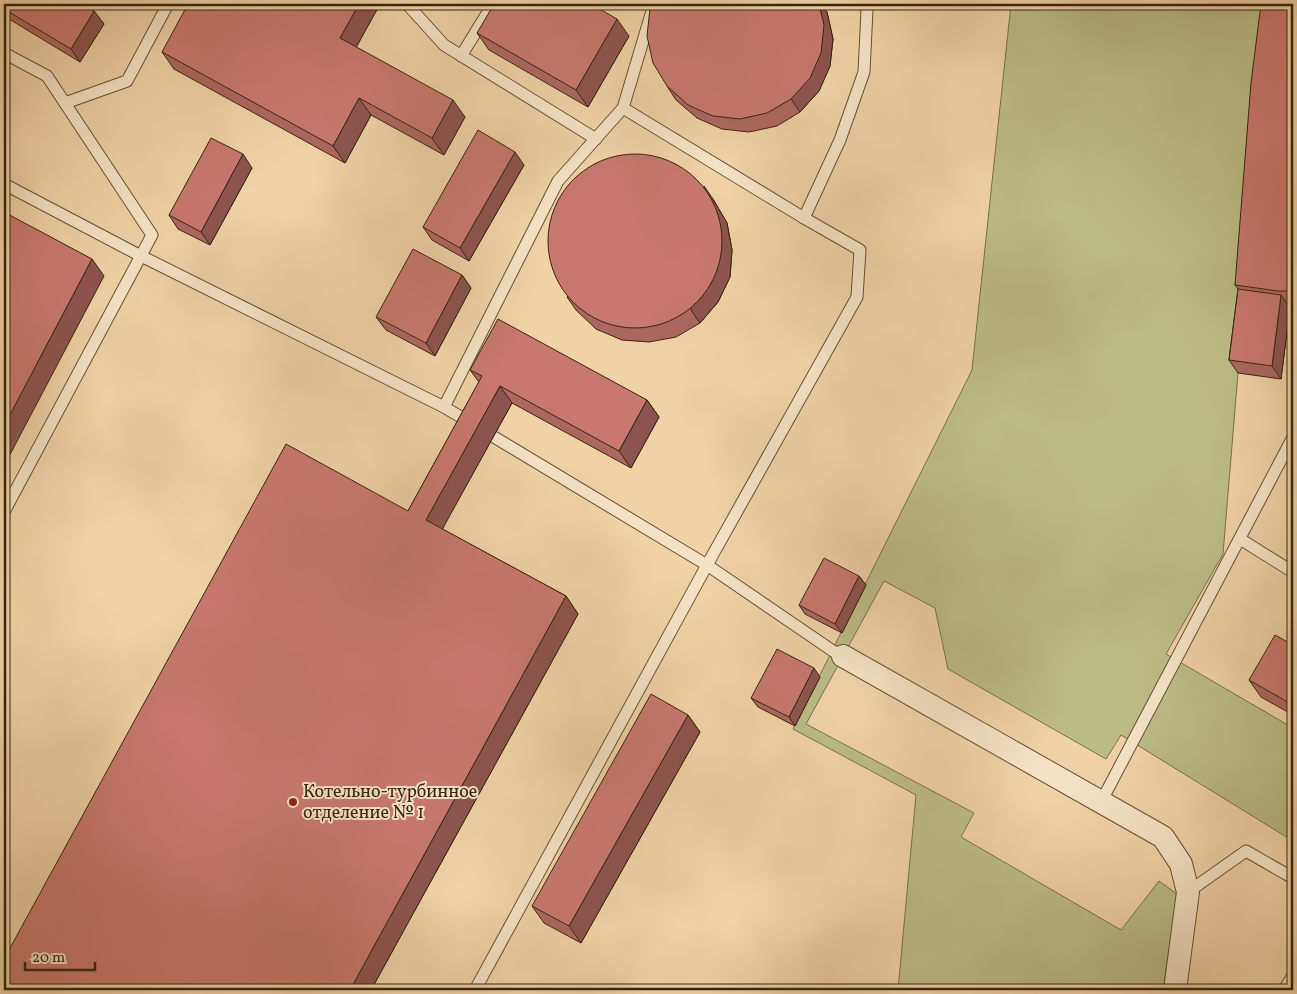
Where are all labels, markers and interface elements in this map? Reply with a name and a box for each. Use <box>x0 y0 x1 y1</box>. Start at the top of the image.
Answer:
place label: Котельно-турбинное отделение № 1 <box>303 780 477 826</box>
marker: Котельно-турбинное отделение № 1 <box>287 796 299 808</box>
scale bar <box>25 939 95 971</box>
text: 20 m <box>32 948 65 969</box>

